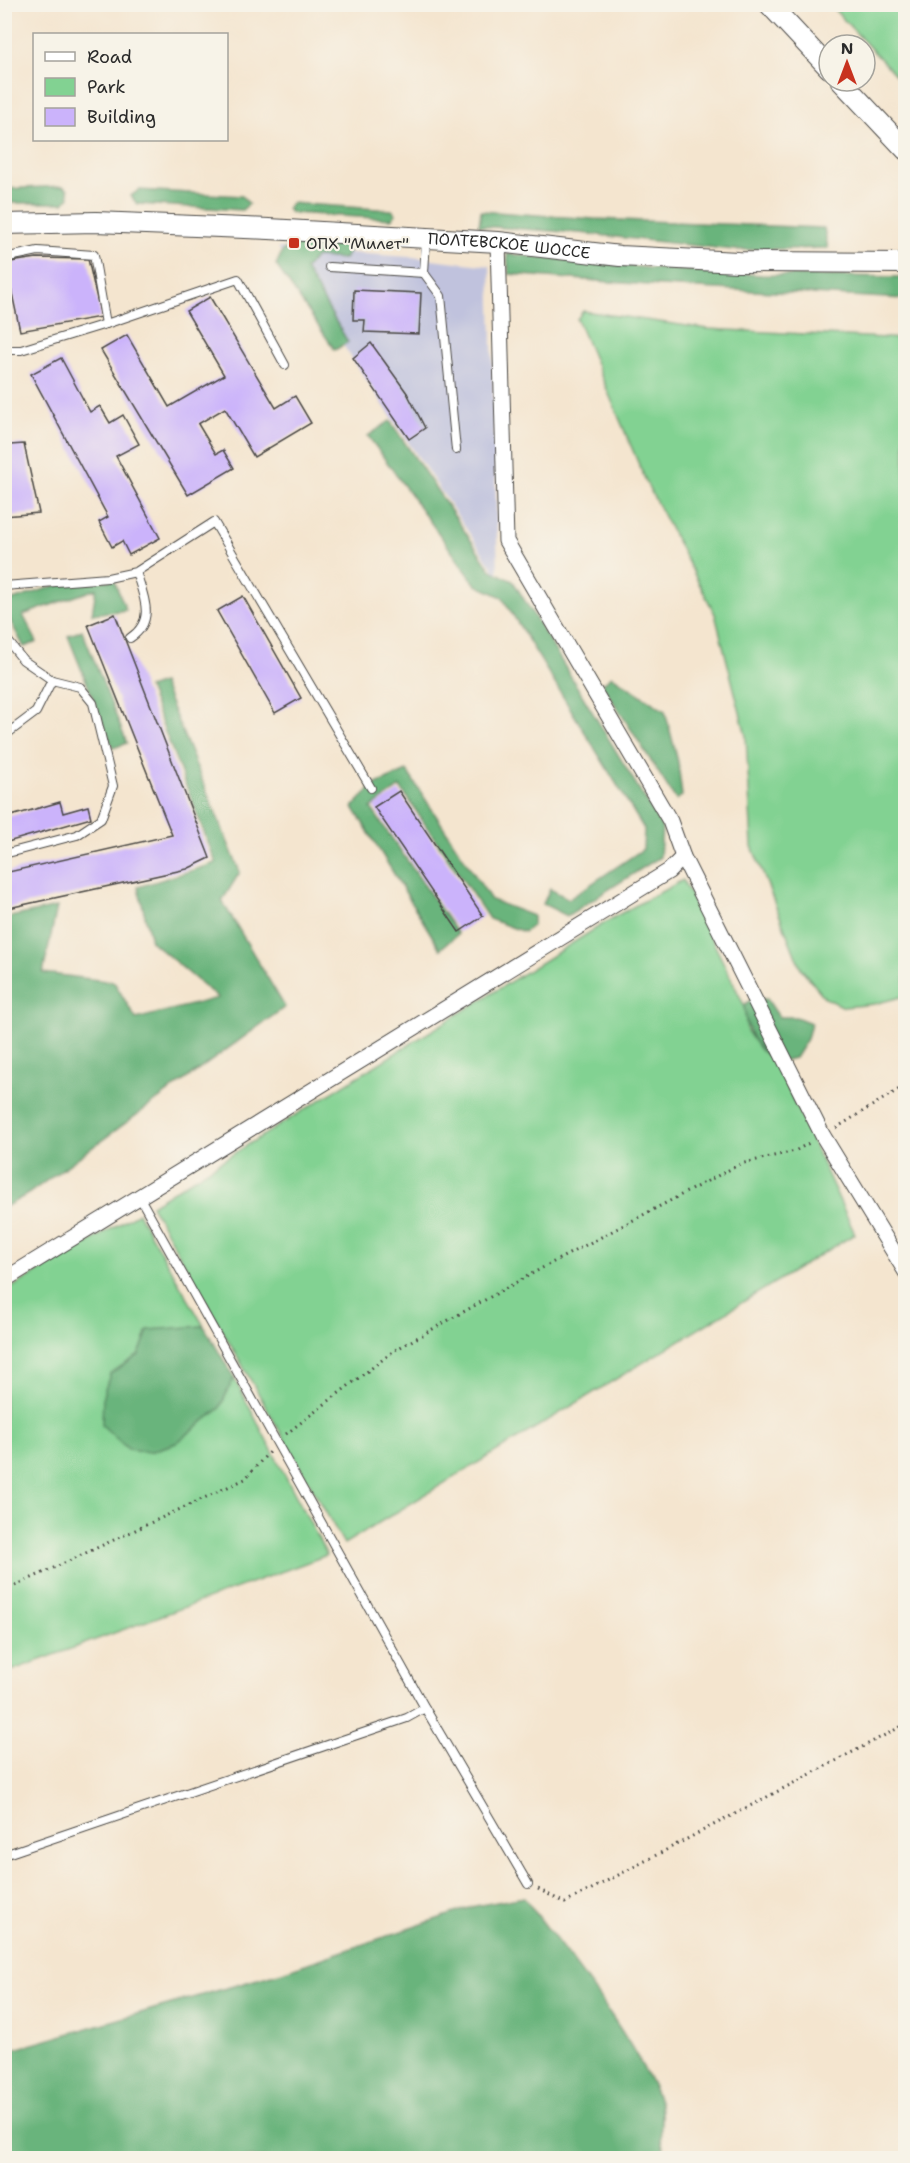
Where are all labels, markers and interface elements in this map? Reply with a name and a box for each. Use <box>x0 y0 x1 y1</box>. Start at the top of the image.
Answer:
legend <box>33 33 228 141</box>
north arrow <box>817 33 877 93</box>
text: N <box>841 38 853 59</box>
text: Road <box>87 45 132 69</box>
text: Park <box>87 75 126 99</box>
text: Building <box>87 105 156 129</box>
street label: ПОЛТЕВСКОЕ ШОССЕ <box>427 228 592 263</box>
place label: ОПХ "Милет" <box>306 233 409 254</box>
marker: ОПХ "Милет" <box>287 236 301 250</box>

